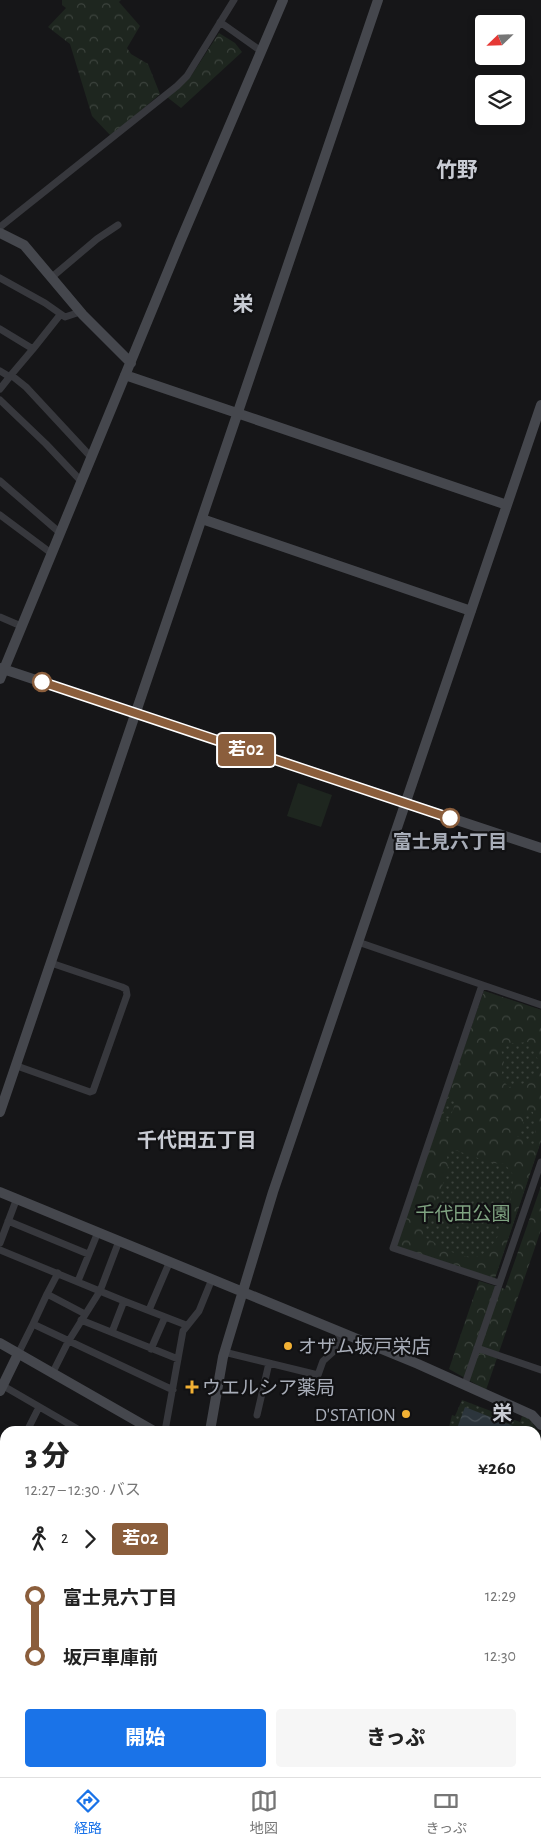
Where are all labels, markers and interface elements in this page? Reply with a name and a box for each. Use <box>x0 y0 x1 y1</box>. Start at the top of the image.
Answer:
north arrow <box>475 15 525 65</box>
map controls <box>475 15 525 125</box>
button: layers <box>475 75 525 125</box>
district label: 竹野 <box>436 159 478 181</box>
district label: 栄 <box>233 293 254 315</box>
unlabelled marker <box>32 672 52 692</box>
line badge: 若02 <box>217 734 275 766</box>
text: 若02 <box>228 741 264 759</box>
marker: 富士見六丁目 <box>440 808 460 828</box>
place label: 富士見六丁目 <box>393 832 507 852</box>
district label: 千代田五丁目 <box>137 1129 257 1151</box>
park label: 千代田公園 <box>415 1204 511 1224</box>
place label: オザム坂戸栄店 <box>298 1336 431 1357</box>
marker: オザム坂戸栄店 <box>282 1340 294 1352</box>
place label: ウエルシア薬局 <box>202 1377 335 1398</box>
marker: ウエルシア薬局 <box>186 1381 198 1393</box>
district label: 栄 <box>492 1403 512 1424</box>
place label: D'STATION <box>315 1406 396 1425</box>
marker: D'STATION <box>400 1408 412 1420</box>
text: 3 分 <box>25 1443 69 1471</box>
text: ¥260 <box>478 1459 516 1478</box>
text: 12:27 – 12:30 · バス <box>25 1482 141 1498</box>
icon: walk <box>25 1525 53 1553</box>
icon: forward <box>76 1525 104 1553</box>
text: 2 <box>61 1530 68 1546</box>
text: 若02 <box>122 1530 158 1548</box>
text: 12:29 <box>485 1588 516 1604</box>
text: 富士見六丁目 <box>63 1589 177 1608</box>
text: 12:30 <box>485 1648 516 1664</box>
text: 坂戸車庫前 <box>63 1649 158 1668</box>
button: 開始 <box>25 1709 266 1767</box>
button: きっぷ <box>276 1709 516 1767</box>
tab: 経路 <box>74 1787 102 1838</box>
tab: 地図 <box>250 1787 278 1838</box>
tab: きっぷ <box>426 1787 467 1838</box>

